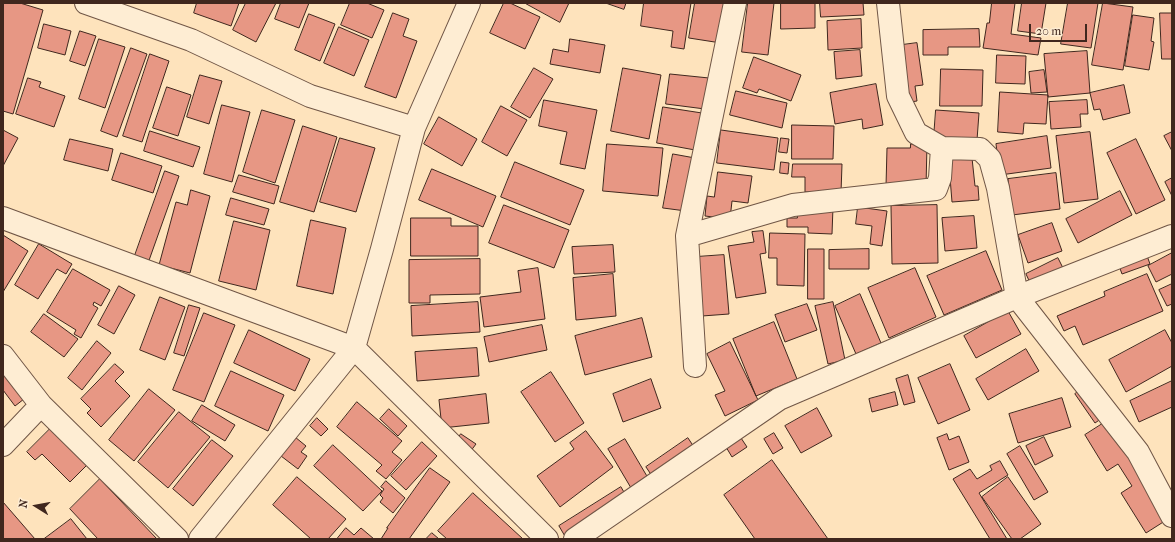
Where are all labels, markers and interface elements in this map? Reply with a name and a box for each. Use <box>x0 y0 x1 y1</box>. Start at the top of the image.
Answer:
scale bar <box>1031 16 1089 42</box>
text: 20 m <box>1036 24 1061 38</box>
north arrow <box>16 486 56 526</box>
text: N <box>17 498 31 509</box>

